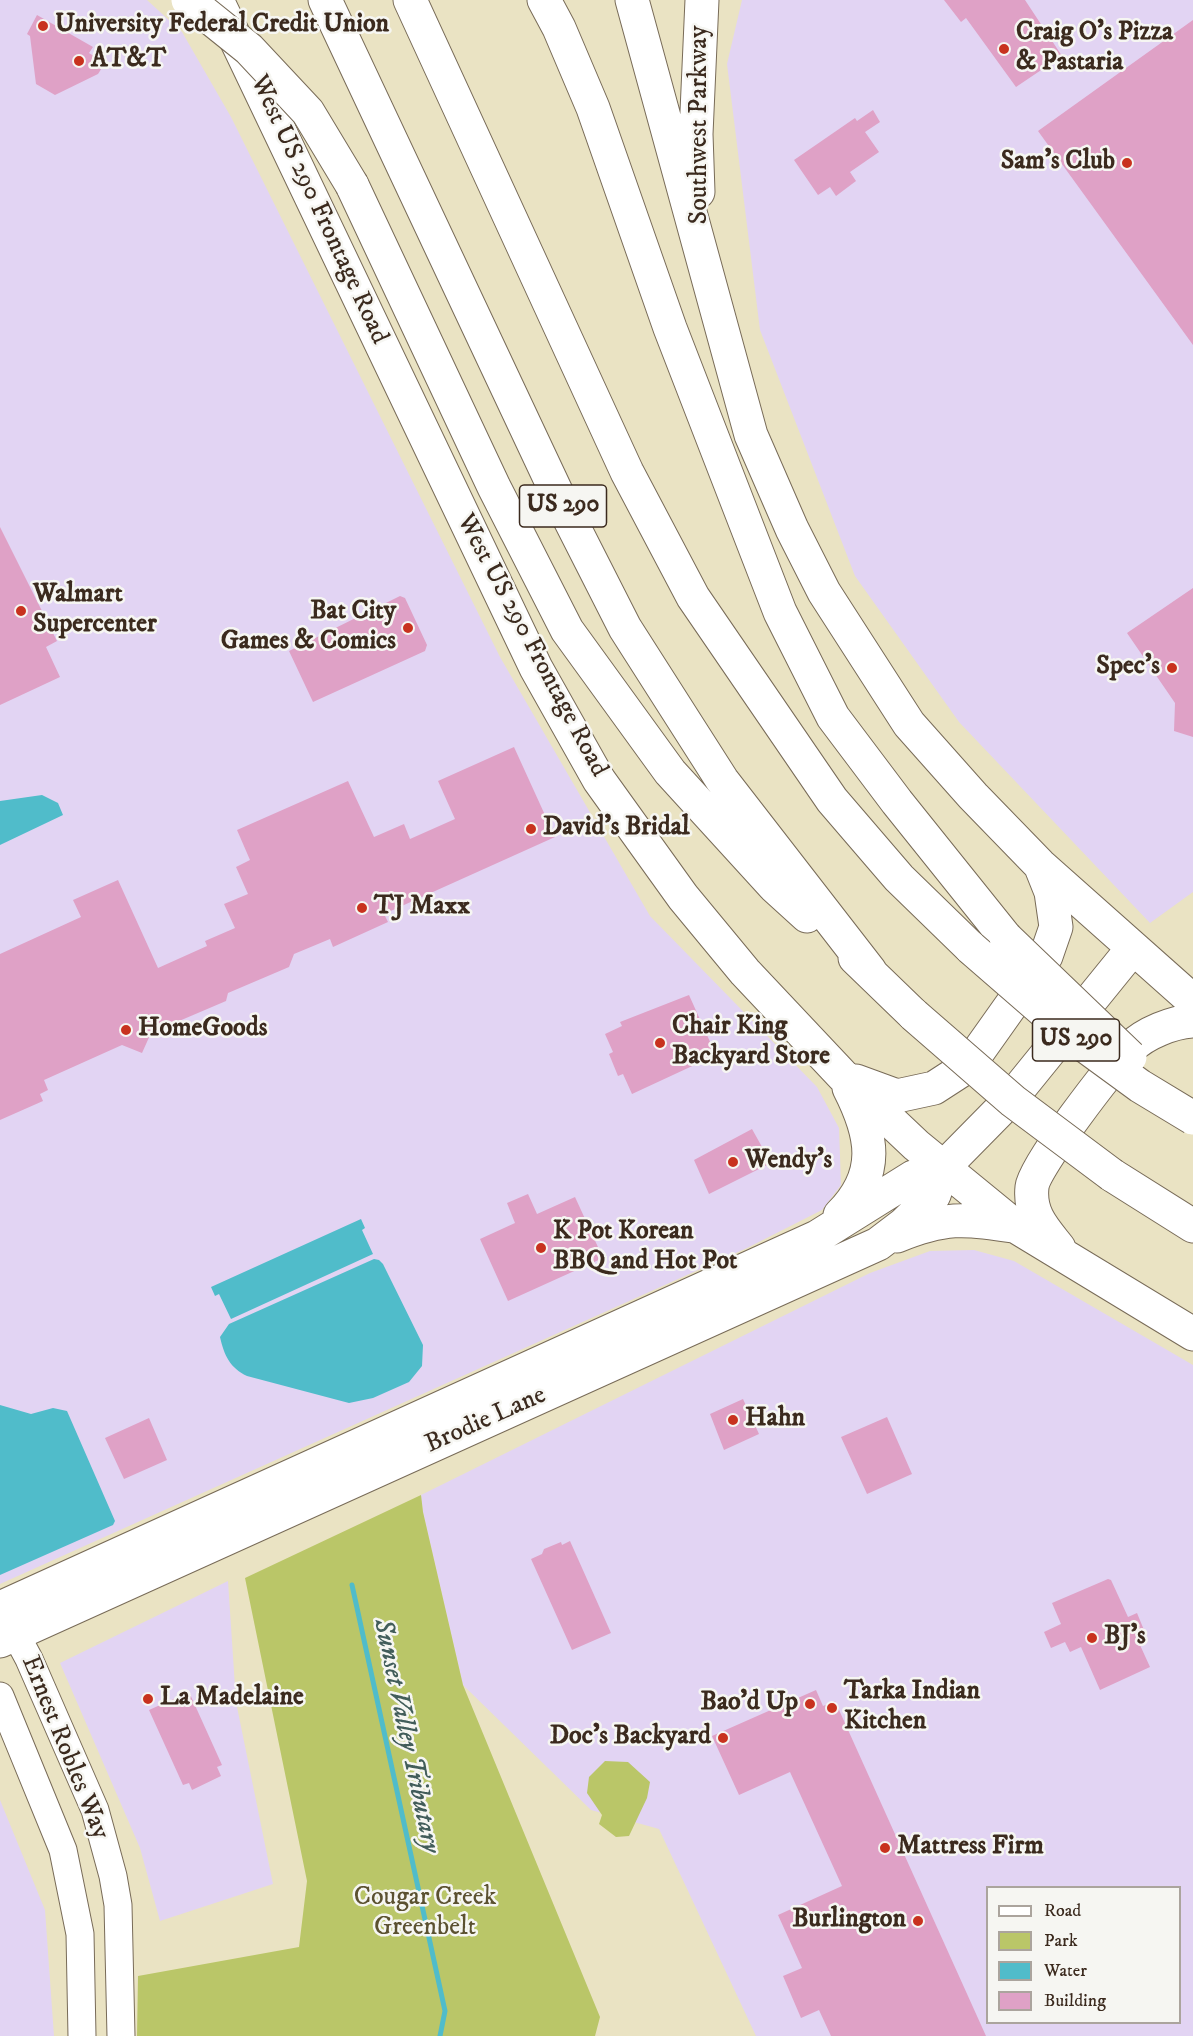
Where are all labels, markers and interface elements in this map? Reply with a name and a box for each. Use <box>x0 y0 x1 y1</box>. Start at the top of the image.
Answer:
place label: University Federal Credit Union <box>55 10 389 42</box>
place label: Craig O's Pizza & Pastaria <box>1016 18 1173 80</box>
marker: University Federal Credit Union <box>36 19 50 33</box>
street label: Southwest Parkway <box>685 26 717 224</box>
marker: Craig O's Pizza & Pastaria <box>997 42 1011 56</box>
place label: AT&T <box>91 45 166 77</box>
marker: AT&T <box>72 54 86 68</box>
street label: West US 290 Frontage Road <box>242 71 394 349</box>
place label: Sam's Club <box>1001 147 1115 179</box>
marker: Sam's Club <box>1120 156 1134 170</box>
road number: US 290 <box>520 485 606 527</box>
street label: West US 290 Frontage Road <box>448 509 614 783</box>
place label: Walmart Supercenter <box>33 580 157 642</box>
place label: Bat City Games & Comics <box>221 597 396 658</box>
marker: Walmart Supercenter <box>14 604 28 618</box>
marker: Bat City Games & Comics <box>401 621 415 635</box>
place label: Spec's <box>1096 652 1160 684</box>
marker: Spec's <box>1165 661 1179 675</box>
place label: David's Bridal <box>543 813 690 845</box>
marker: David's Bridal <box>524 822 538 836</box>
place label: TJ Maxx <box>374 892 470 924</box>
marker: TJ Maxx <box>355 901 369 915</box>
place label: Chair King Backyard Store <box>672 1012 830 1074</box>
place label: HomeGoods <box>138 1014 267 1046</box>
road number: US 290 <box>1032 1019 1120 1061</box>
marker: HomeGoods <box>119 1023 133 1037</box>
marker: Chair King Backyard Store <box>653 1036 667 1050</box>
place label: Wendy's <box>745 1146 832 1178</box>
marker: Wendy's <box>726 1155 740 1169</box>
place label: K Pot Korean BBQ and Hot Pot <box>553 1217 737 1278</box>
marker: K Pot Korean BBQ and Hot Pot <box>534 1241 548 1255</box>
street label: Brodie Lane <box>421 1381 551 1461</box>
place label: Hahn <box>745 1404 805 1436</box>
marker: Hahn <box>726 1413 740 1427</box>
water label: Sunset Valley Tributary <box>364 1616 446 1856</box>
place label: BJ's <box>1104 1622 1146 1654</box>
marker: BJ's <box>1085 1631 1099 1645</box>
street label: Ernest Robles Way <box>13 1652 115 1844</box>
place label: Tarka Indian Kitchen <box>844 1677 980 1738</box>
place label: La Madelaine <box>160 1683 304 1715</box>
place label: Bao'd Up <box>700 1688 798 1720</box>
marker: La Madelaine <box>141 1692 155 1706</box>
marker: Bao'd Up <box>803 1697 817 1711</box>
marker: Tarka Indian Kitchen <box>825 1701 839 1715</box>
place label: Doc's Backyard <box>550 1722 711 1754</box>
marker: Doc's Backyard <box>716 1731 730 1745</box>
place label: Mattress Firm <box>897 1832 1044 1864</box>
marker: Mattress Firm <box>878 1841 892 1855</box>
park label: Cougar Creek Greenbelt <box>354 1883 496 1944</box>
legend <box>986 1886 1181 2024</box>
text: Road <box>1044 1900 1081 1922</box>
place label: Burlington <box>792 1905 906 1937</box>
marker: Burlington <box>911 1914 925 1928</box>
text: Park <box>1044 1930 1078 1952</box>
text: Water <box>1044 1960 1087 1982</box>
text: Building <box>1044 1990 1106 2012</box>

